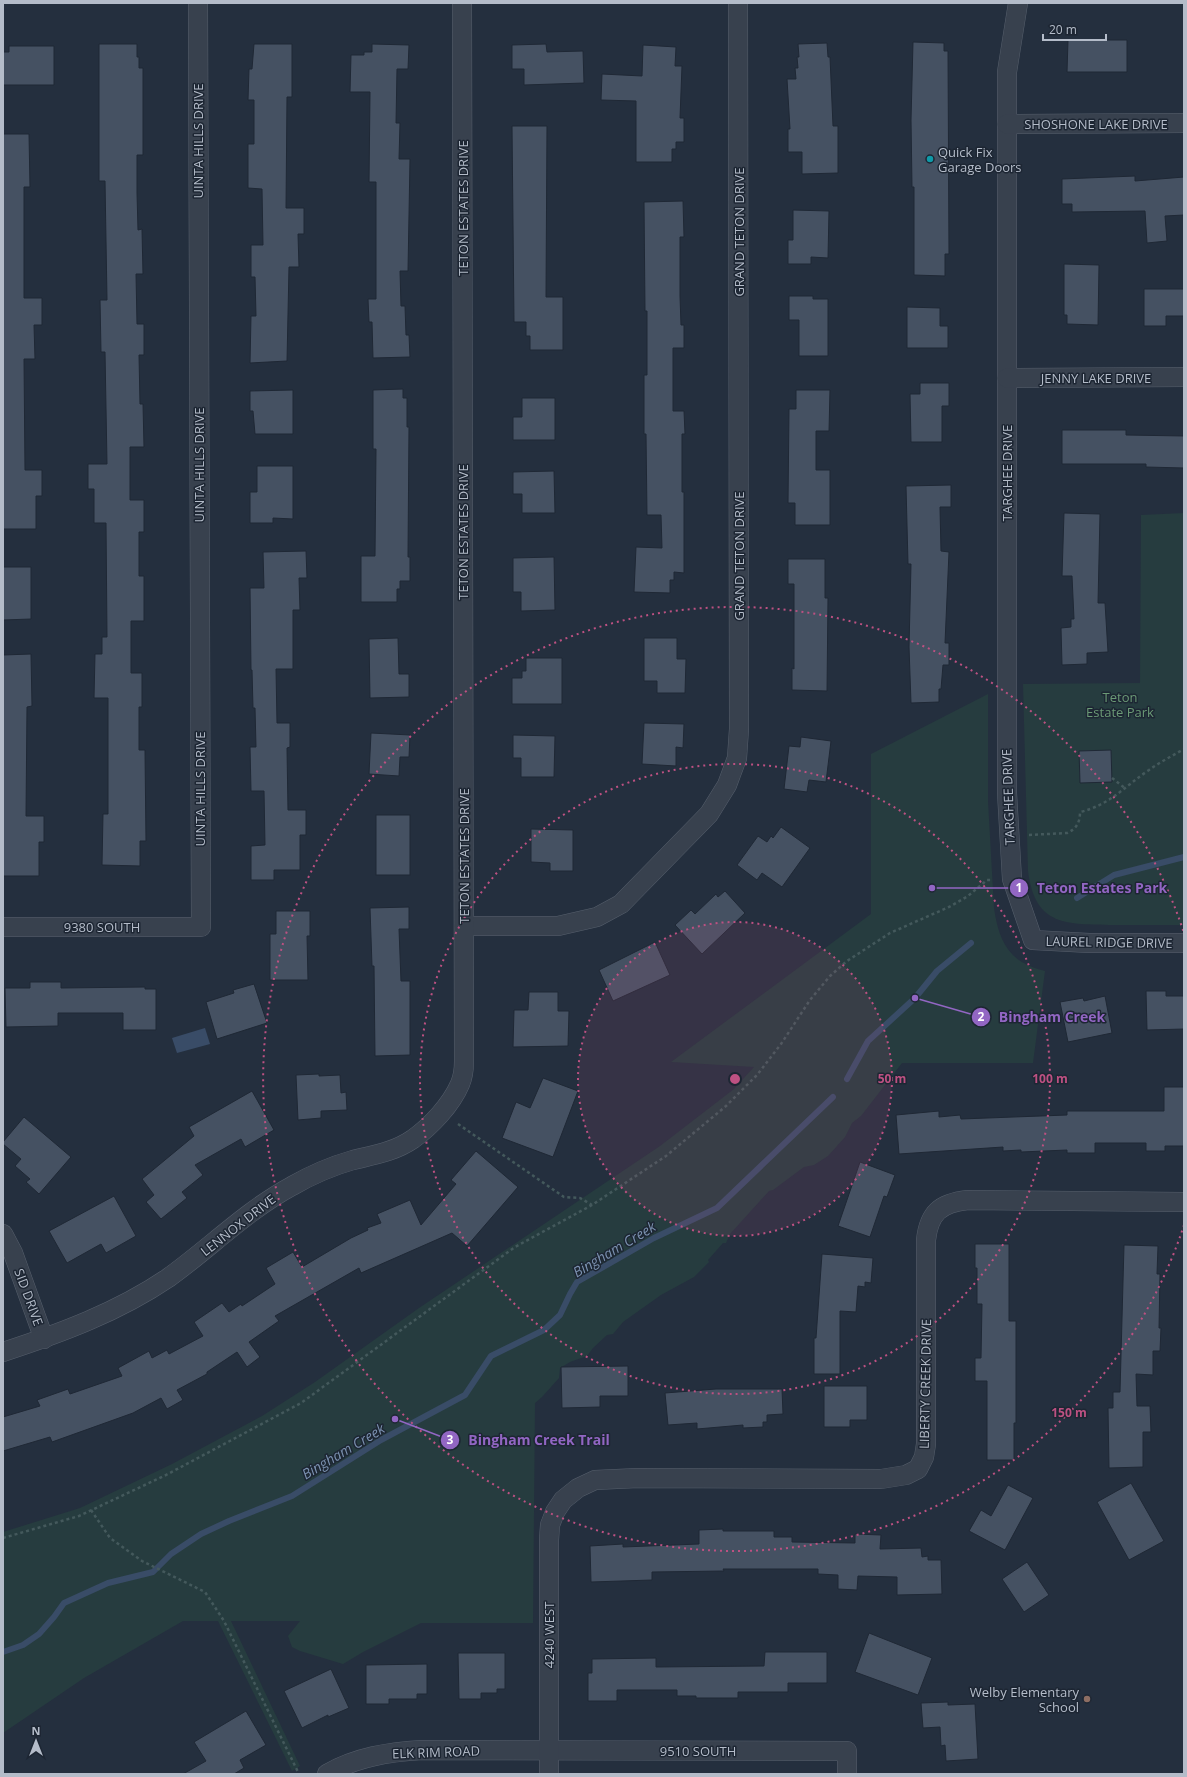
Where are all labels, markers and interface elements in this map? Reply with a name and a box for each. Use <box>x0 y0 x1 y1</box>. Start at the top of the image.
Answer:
scale bar <box>1043 16 1106 42</box>
text: 20 m <box>1049 21 1077 38</box>
street label: UINTA HILLS DRIVE <box>189 83 207 199</box>
street label: SHOSHONE LAKE DRIVE <box>1024 115 1168 133</box>
street label: TETON ESTATES DRIVE <box>454 140 472 276</box>
place label: Quick Fix Garage Doors <box>938 143 1022 176</box>
marker: Quick Fix Garage Doors <box>925 154 935 164</box>
street label: GRAND TETON DRIVE <box>730 167 748 297</box>
street label: JENNY LAKE DRIVE <box>1039 369 1151 387</box>
street label: UINTA HILLS DRIVE <box>190 407 208 523</box>
street label: TARGHEE DRIVE <box>998 425 1016 521</box>
street label: TETON ESTATES DRIVE <box>454 464 472 600</box>
street label: GRAND TETON DRIVE <box>730 491 748 621</box>
park label: Teton Estate Park <box>1086 688 1154 721</box>
street label: UINTA HILLS DRIVE <box>191 731 209 847</box>
street label: TARGHEE DRIVE <box>997 749 1019 845</box>
street label: TETON ESTATES DRIVE <box>455 788 473 924</box>
callout: Teton Estates Park <box>1009 875 1175 901</box>
text: Teton Estates Park <box>1037 878 1168 897</box>
text: 1 <box>1016 879 1022 896</box>
street label: 9380 SOUTH <box>64 918 140 936</box>
street label: LAUREL RIDGE DRIVE <box>1045 932 1173 952</box>
callout: Bingham Creek <box>971 1004 1113 1030</box>
text: Bingham Creek <box>999 1007 1105 1026</box>
text: 2 <box>978 1008 985 1025</box>
text: 50 m <box>878 1070 906 1087</box>
text: 100 m <box>1032 1070 1068 1087</box>
centre of rings <box>728 1072 742 1086</box>
street label: LENNOX DRIVE <box>197 1190 279 1260</box>
water label: Bingham Creek <box>569 1216 660 1281</box>
street label: SID DRIVE <box>10 1266 48 1328</box>
street label: LIBERTY CREEK DRIVE <box>915 1319 935 1449</box>
text: 150 m <box>1051 1404 1087 1421</box>
water label: Bingham Creek <box>298 1418 389 1483</box>
callout: Bingham Creek Trail <box>440 1427 618 1453</box>
text: Bingham Creek Trail <box>468 1430 610 1449</box>
text: 3 <box>447 1431 454 1448</box>
street label: 4240 WEST <box>540 1601 558 1668</box>
place label: Welby Elementary School <box>970 1683 1079 1716</box>
marker: Welby Elementary School <box>1082 1694 1092 1704</box>
north arrow <box>16 1721 56 1761</box>
text: N <box>32 1723 40 1738</box>
street label: ELK RIM ROAD <box>392 1741 480 1763</box>
street label: 9510 SOUTH <box>660 1742 736 1760</box>

